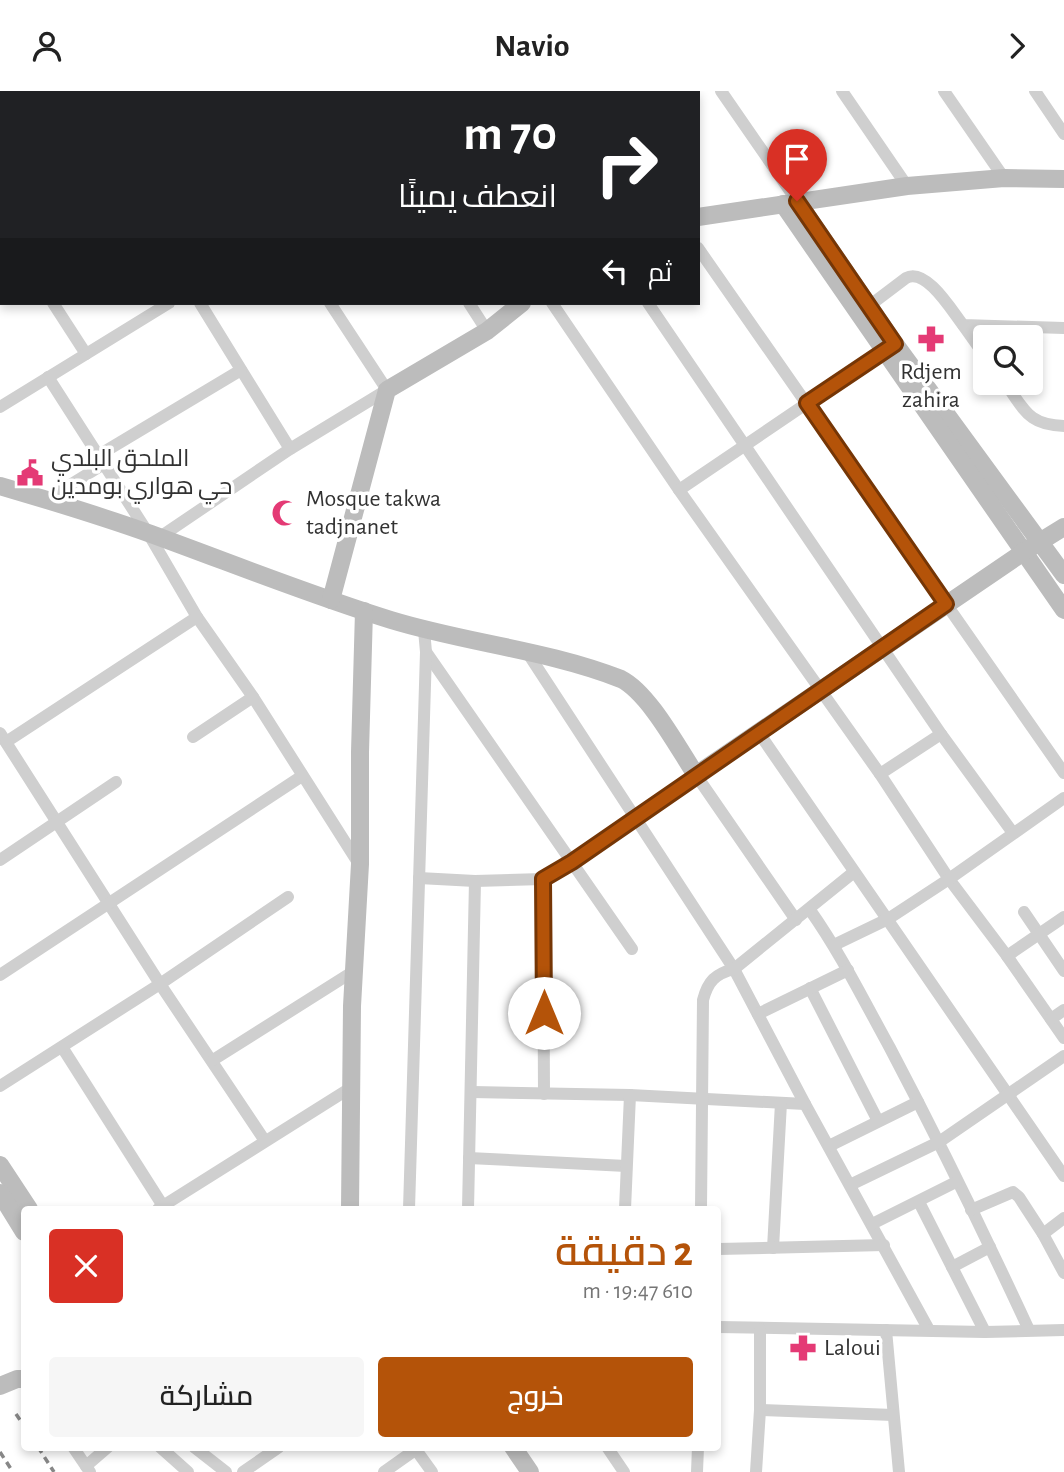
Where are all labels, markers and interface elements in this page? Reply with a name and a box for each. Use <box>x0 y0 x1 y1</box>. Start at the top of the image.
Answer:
icon: person <box>28 27 66 65</box>
icon: forward <box>998 27 1036 65</box>
text: Navio <box>494 30 570 62</box>
text: 70 m <box>463 110 557 159</box>
icon: right <box>581 119 672 210</box>
pin <box>767 129 827 201</box>
icon: arrive <box>778 140 816 178</box>
text: انعطف يمينًا <box>398 181 557 213</box>
icon: left <box>596 252 634 290</box>
text: ثم <box>648 260 672 286</box>
pharmacy icon: Rdjem zahira <box>916 324 946 354</box>
map controls <box>973 325 1043 395</box>
button: search <box>973 325 1043 395</box>
place label: Rdjem zahira <box>900 360 962 412</box>
place label: الملحق البلدي حي هواري بومدين <box>51 447 232 505</box>
public building icon: الملحق البلدي حي هواري بومدين <box>15 458 45 488</box>
place label: Mosque takwa tadjnanet <box>306 487 441 539</box>
mosque icon: Mosque takwa tadjnanet <box>270 498 300 528</box>
position arrow <box>507 976 581 1050</box>
button: close <box>49 1229 123 1303</box>
text: 2 دقيقة <box>555 1231 693 1273</box>
text: 610 m · 19:47 <box>582 1280 693 1303</box>
pharmacy icon: Laloui <box>788 1333 818 1363</box>
place label: Laloui <box>824 1336 881 1360</box>
button: مشاركة <box>49 1357 364 1437</box>
button: خروج <box>378 1357 693 1437</box>

